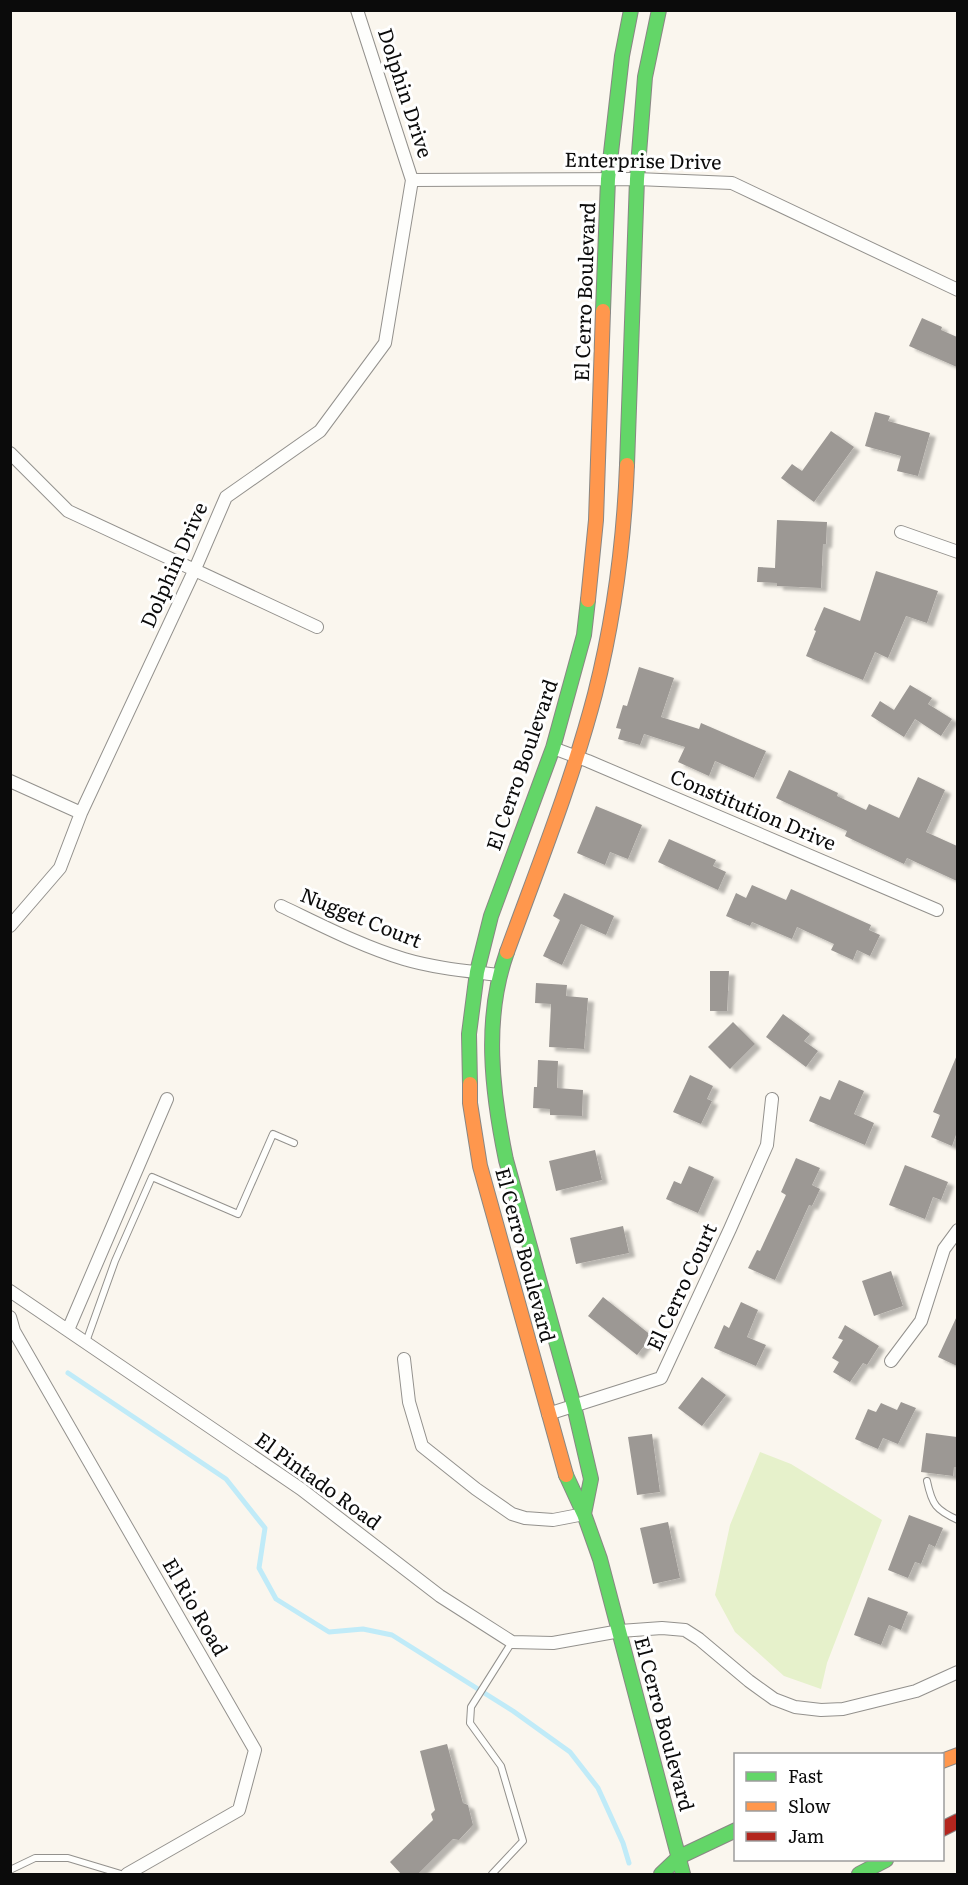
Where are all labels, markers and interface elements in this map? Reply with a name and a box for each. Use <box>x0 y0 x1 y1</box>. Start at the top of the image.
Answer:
street label: Dolphin Drive <box>372 24 442 161</box>
street label: Enterprise Drive <box>564 143 722 175</box>
street label: El Cerro Boulevard <box>565 202 601 382</box>
street label: Dolphin Drive <box>131 496 213 632</box>
street label: El Cerro Boulevard <box>477 675 564 854</box>
street label: Constitution Drive <box>666 760 841 857</box>
street label: Nugget Court <box>297 878 427 954</box>
street label: El Cerro Boulevard <box>489 1164 565 1345</box>
street label: El Cerro Court <box>637 1217 723 1355</box>
street label: El Pintado Road <box>250 1423 388 1535</box>
street label: El Rio Road <box>157 1551 237 1661</box>
street label: El Cerro Boulevard <box>628 1633 704 1814</box>
legend <box>734 1753 944 1861</box>
text: Fast <box>788 1762 824 1789</box>
text: Slow <box>788 1792 831 1819</box>
text: Jam <box>788 1822 824 1849</box>

